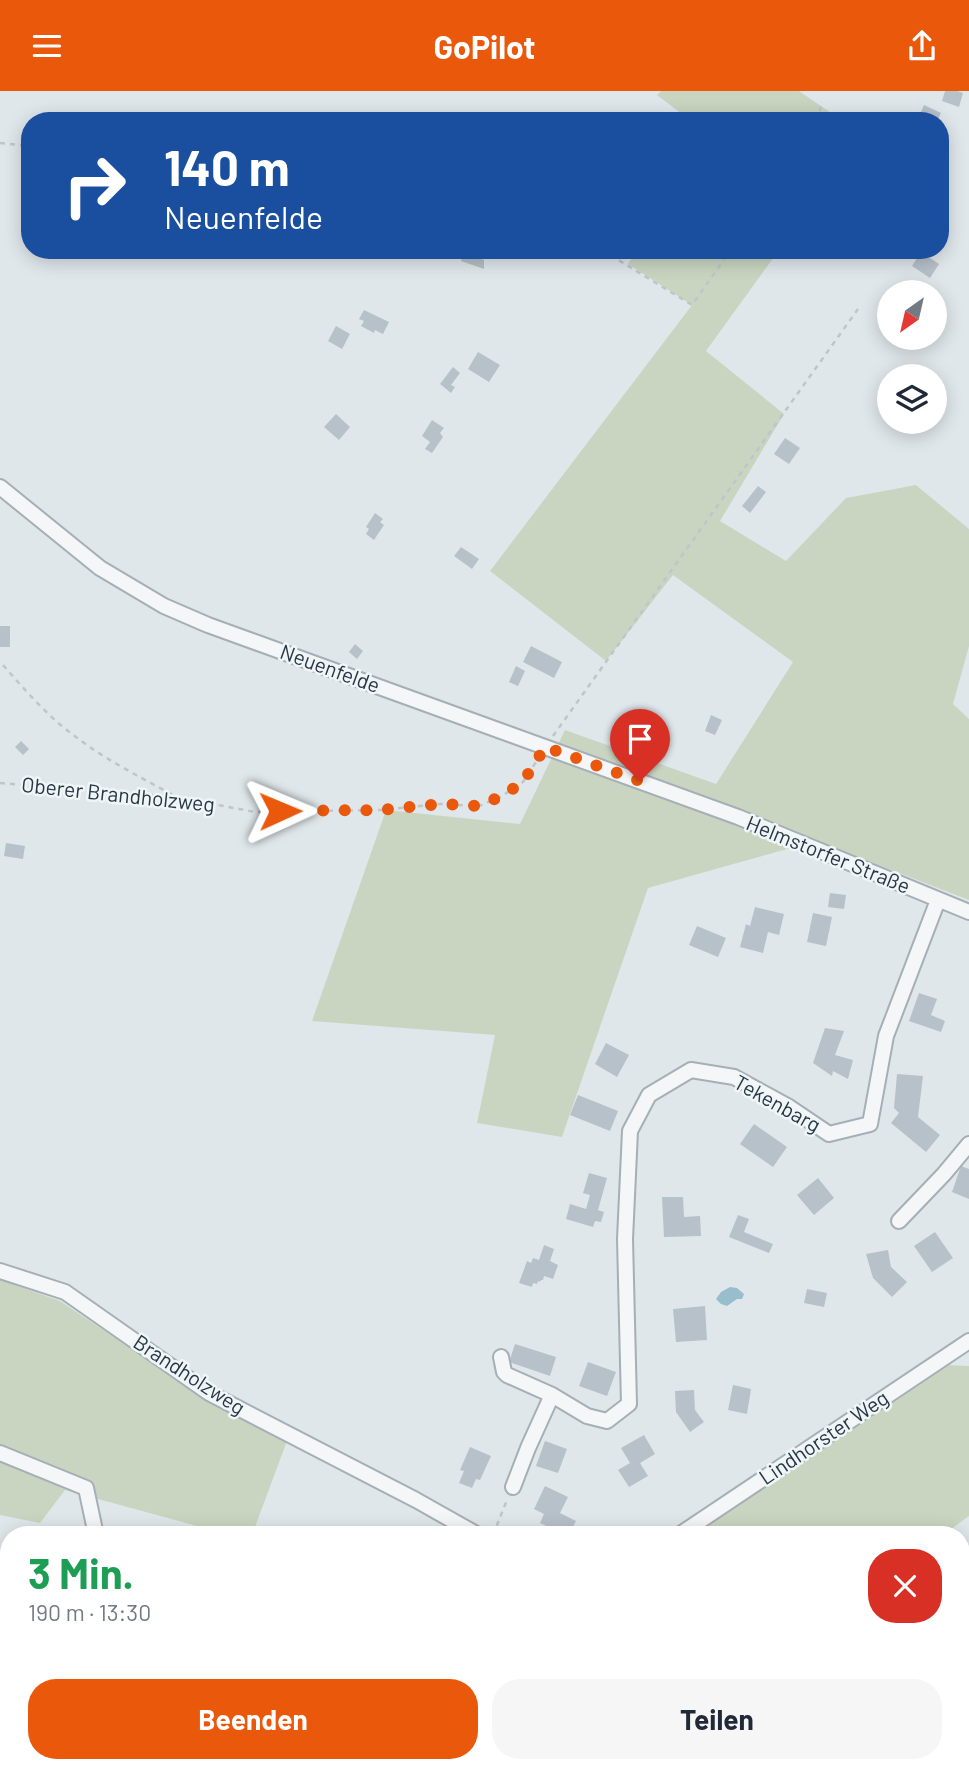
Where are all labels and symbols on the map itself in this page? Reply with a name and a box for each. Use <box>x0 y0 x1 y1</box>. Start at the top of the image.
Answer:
north arrow <box>877 280 947 350</box>
street label: Neuenfelde <box>277 638 384 697</box>
pin <box>610 709 670 781</box>
street label: Oberer Brandholzweg <box>20 771 216 816</box>
position arrow <box>243 774 317 848</box>
street label: Helmstorfer Straße <box>743 809 914 898</box>
street label: Tekenbarg <box>730 1069 825 1137</box>
street label: Brandholzweg <box>129 1328 250 1419</box>
street label: Lindhorster Weg <box>754 1384 892 1489</box>

